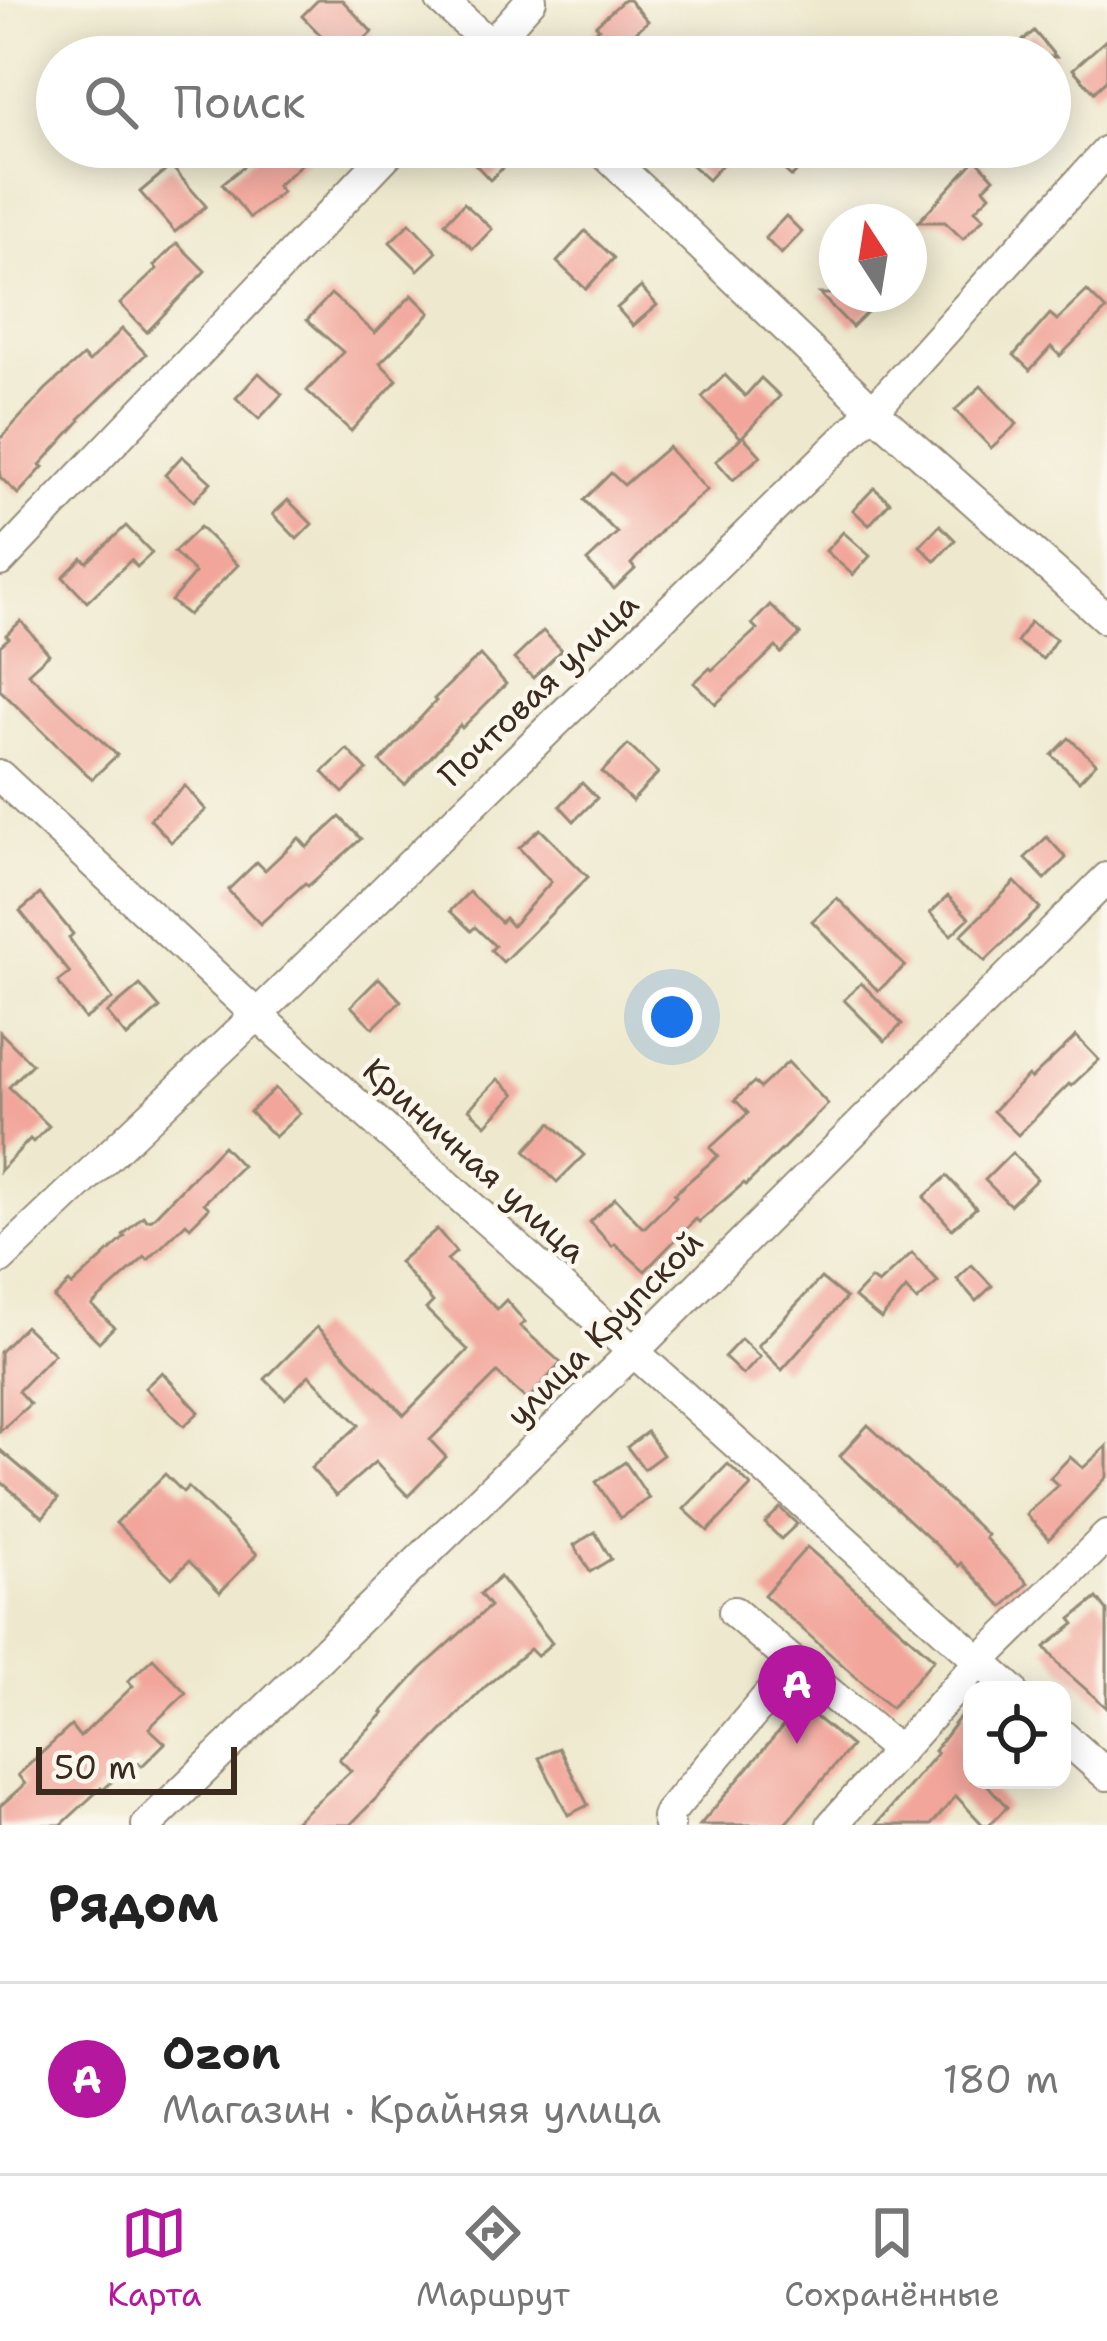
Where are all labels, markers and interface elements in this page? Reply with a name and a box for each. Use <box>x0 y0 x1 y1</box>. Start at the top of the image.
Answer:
search box <box>36 36 1071 168</box>
icon: search <box>78 69 144 135</box>
text: Поиск <box>174 72 305 132</box>
north arrow <box>819 204 927 312</box>
street label: Почтовая улица <box>428 582 648 797</box>
your location <box>642 987 702 1047</box>
street label: Криничная улица <box>353 1048 596 1273</box>
street label: улица Крупской <box>496 1220 713 1437</box>
pin: A <box>758 1645 836 1744</box>
map controls <box>963 1681 1071 1789</box>
button: locate <box>963 1681 1071 1789</box>
scale bar <box>36 1741 237 1794</box>
text: 50 m <box>54 1745 137 1790</box>
text: Рядом <box>48 1869 219 1937</box>
text: Ozon <box>162 2023 281 2083</box>
text: A <box>72 2053 102 2105</box>
text: 180 m <box>943 2053 1059 2105</box>
text: Магазин · Крайняя улица <box>162 2083 661 2135</box>
tab: Карта <box>107 2200 202 2317</box>
tab: Маршрут <box>416 2200 570 2317</box>
tab: Сохранённые <box>784 2200 1000 2317</box>

